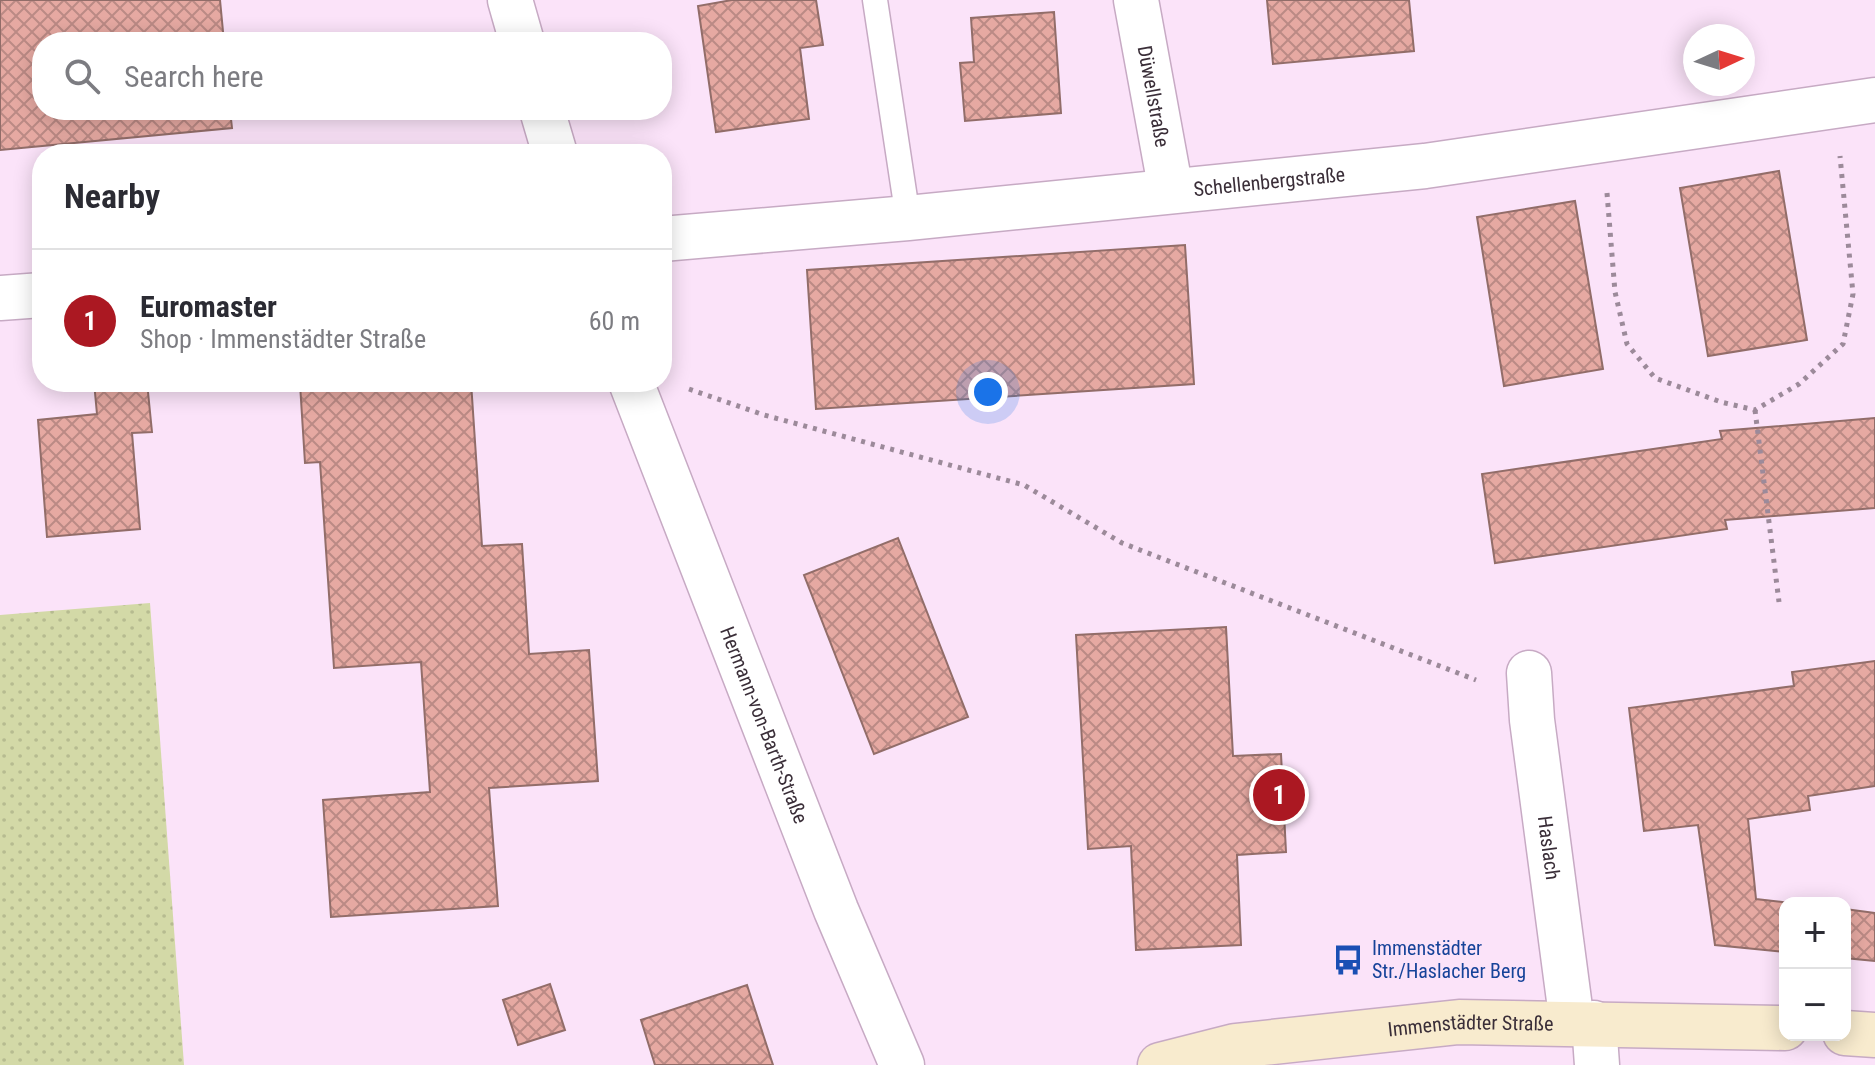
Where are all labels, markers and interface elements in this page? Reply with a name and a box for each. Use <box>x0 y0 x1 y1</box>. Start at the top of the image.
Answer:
north arrow <box>1683 24 1755 96</box>
search box <box>32 32 672 120</box>
street label: Düwellstraße <box>1133 44 1175 149</box>
icon: search <box>60 54 104 98</box>
text: Search here <box>124 59 264 94</box>
street label: Schellenbergstraße <box>1192 162 1346 201</box>
text: Nearby <box>64 176 160 216</box>
text: Euromaster <box>140 289 277 324</box>
text: 1 <box>83 306 97 336</box>
text: 60 m <box>589 306 640 336</box>
text: Shop · Immenstädter Straße <box>140 324 426 354</box>
your location <box>968 372 1008 412</box>
street label: Hermann-von-Barth-Straße <box>715 623 813 827</box>
pin: 1 <box>1253 765 1305 825</box>
street label: Haslach <box>1533 814 1565 881</box>
map controls <box>1779 897 1851 1041</box>
button: + <box>1779 897 1851 969</box>
place label: Immenstädter Str./Haslacher Berg <box>1372 936 1526 983</box>
bus stop icon: Immenstädter Str./Haslacher Berg <box>1331 943 1365 977</box>
button: − <box>1779 969 1851 1041</box>
street label: Immenstädter Straße <box>1386 1010 1554 1042</box>

